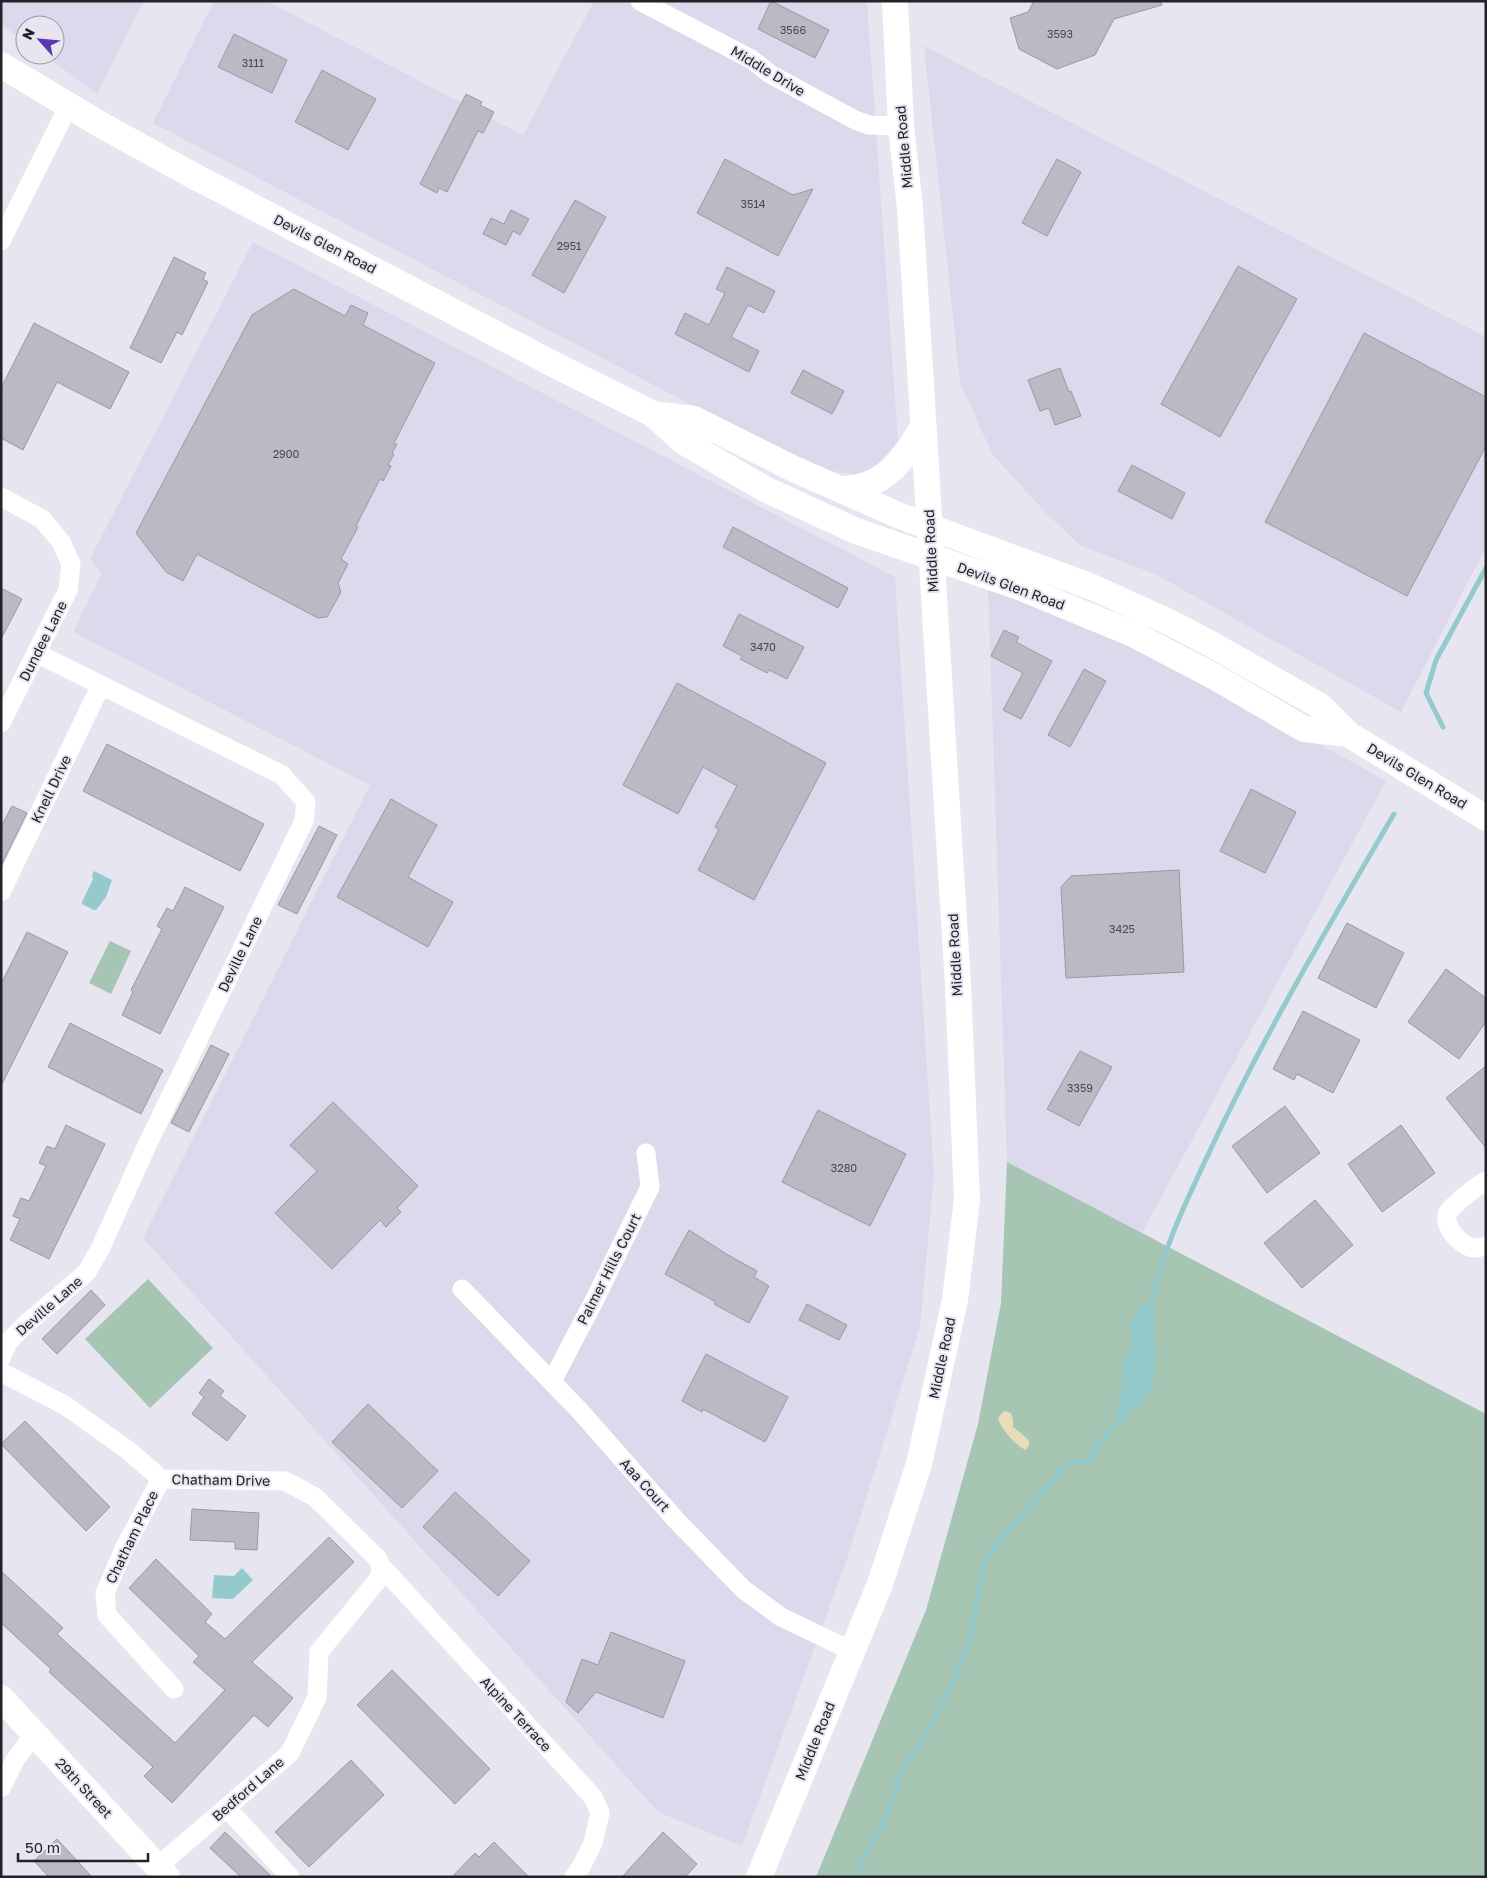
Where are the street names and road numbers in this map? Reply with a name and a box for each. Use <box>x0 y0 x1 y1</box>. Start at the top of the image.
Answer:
street label: Middle Drive <box>728 42 808 99</box>
street label: Middle Road <box>891 105 916 189</box>
street label: Devils Glen Road <box>271 210 380 277</box>
street label: Middle Road <box>920 509 941 593</box>
street label: Devils Glen Road <box>955 558 1067 613</box>
street label: Dundee Lane <box>15 598 70 684</box>
street label: Devils Glen Road <box>1364 739 1470 812</box>
street label: Knell Drive <box>27 752 74 826</box>
street label: Deville Lane <box>214 913 265 995</box>
street label: Middle Road <box>944 913 965 997</box>
street label: Palmer Hills Court <box>573 1210 644 1327</box>
street label: Deville Lane <box>12 1272 85 1339</box>
street label: Middle Road <box>925 1315 958 1400</box>
street label: Aaa Court <box>617 1454 674 1515</box>
street label: Chatham Drive <box>172 1470 270 1489</box>
street label: Chatham Place <box>102 1488 161 1586</box>
street label: Alpine Terrace <box>477 1673 555 1755</box>
street label: Middle Road <box>791 1699 838 1783</box>
street label: Bedford Lane <box>208 1753 287 1824</box>
street label: 29th Street <box>52 1754 116 1821</box>

